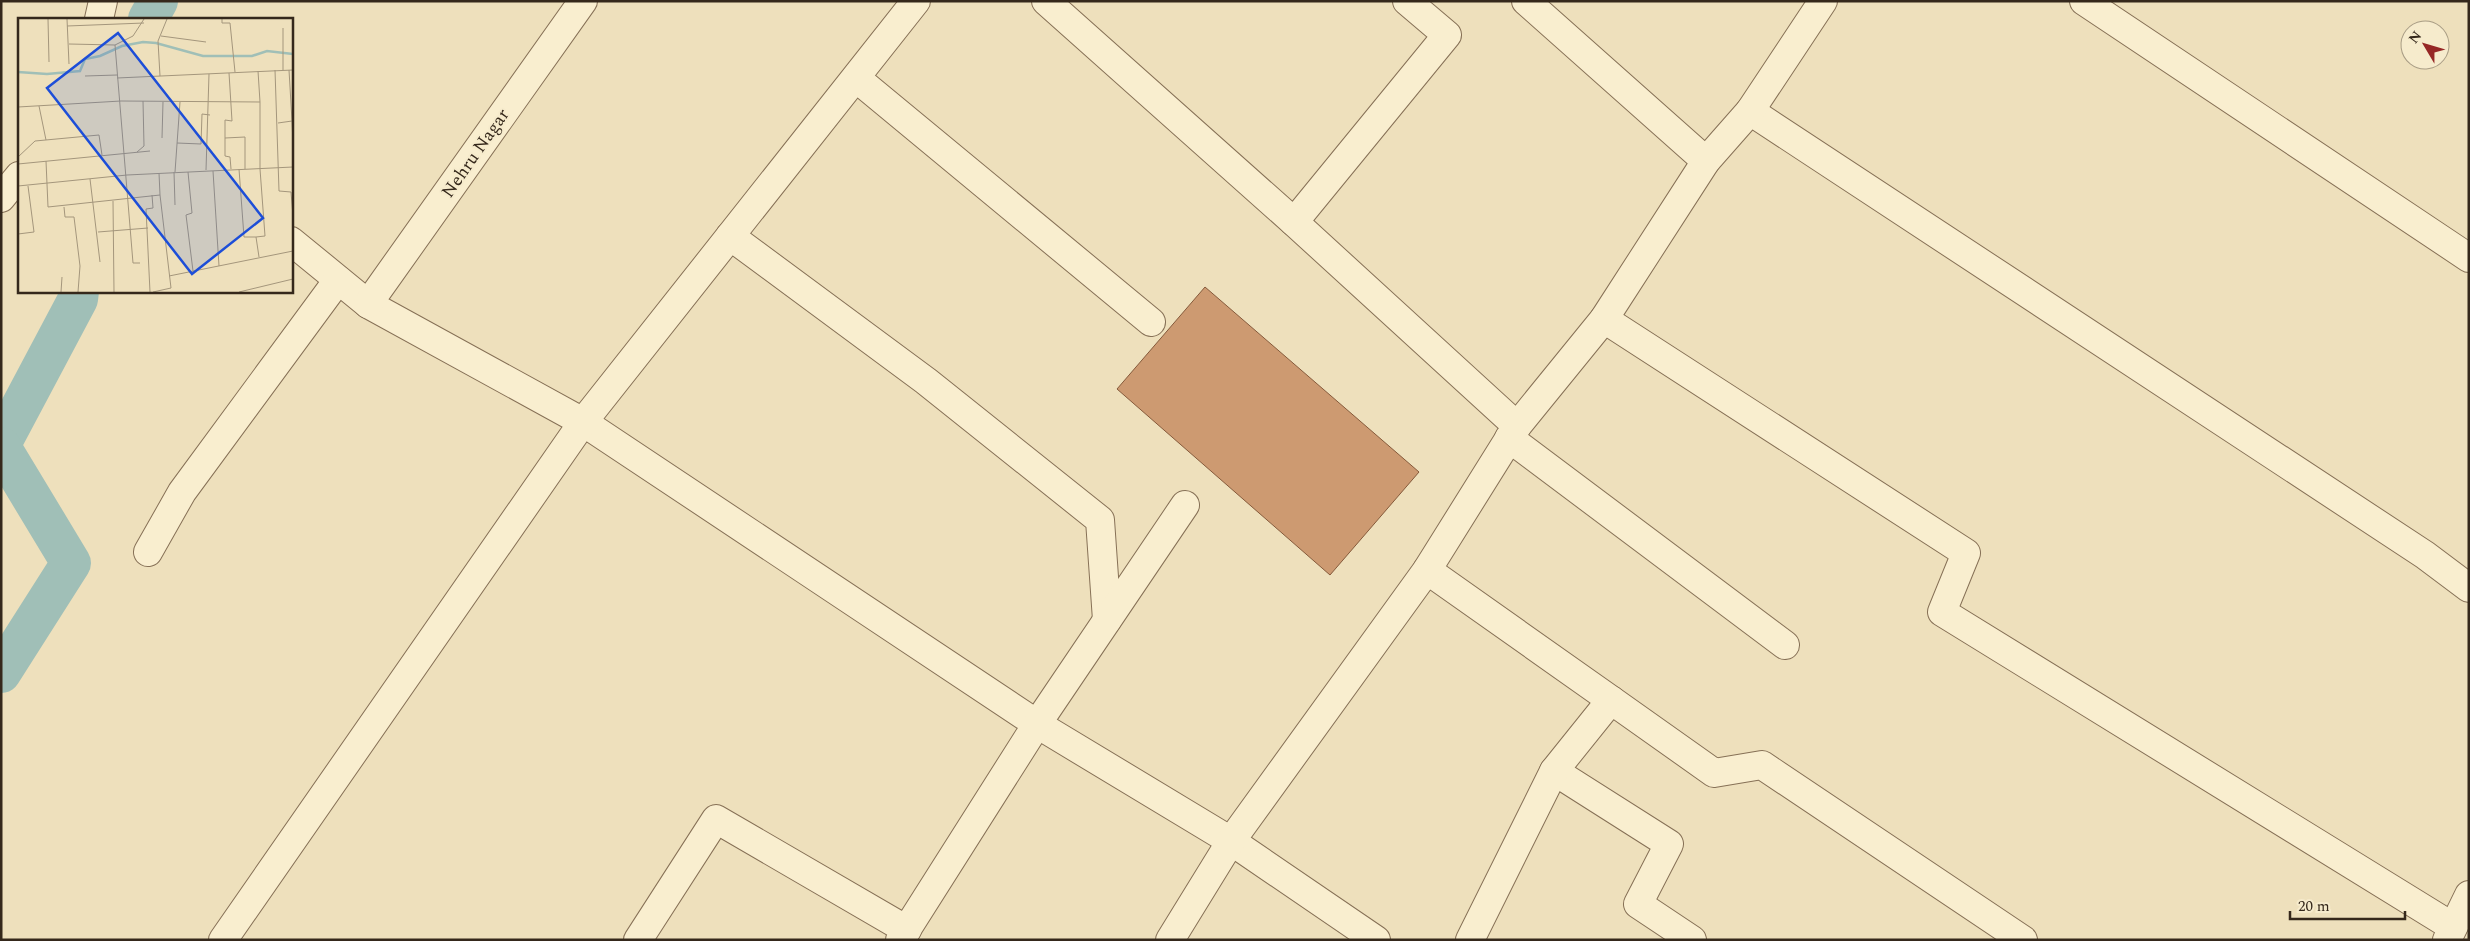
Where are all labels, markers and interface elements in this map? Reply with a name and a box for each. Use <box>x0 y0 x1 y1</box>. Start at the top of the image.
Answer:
inset map <box>18 18 292 292</box>
north arrow <box>2400 20 2450 70</box>
text: N <box>2403 26 2427 48</box>
street label: Nehru Nagar <box>435 103 516 204</box>
scale bar <box>2290 888 2405 920</box>
text: 20 m <box>2298 895 2330 918</box>

